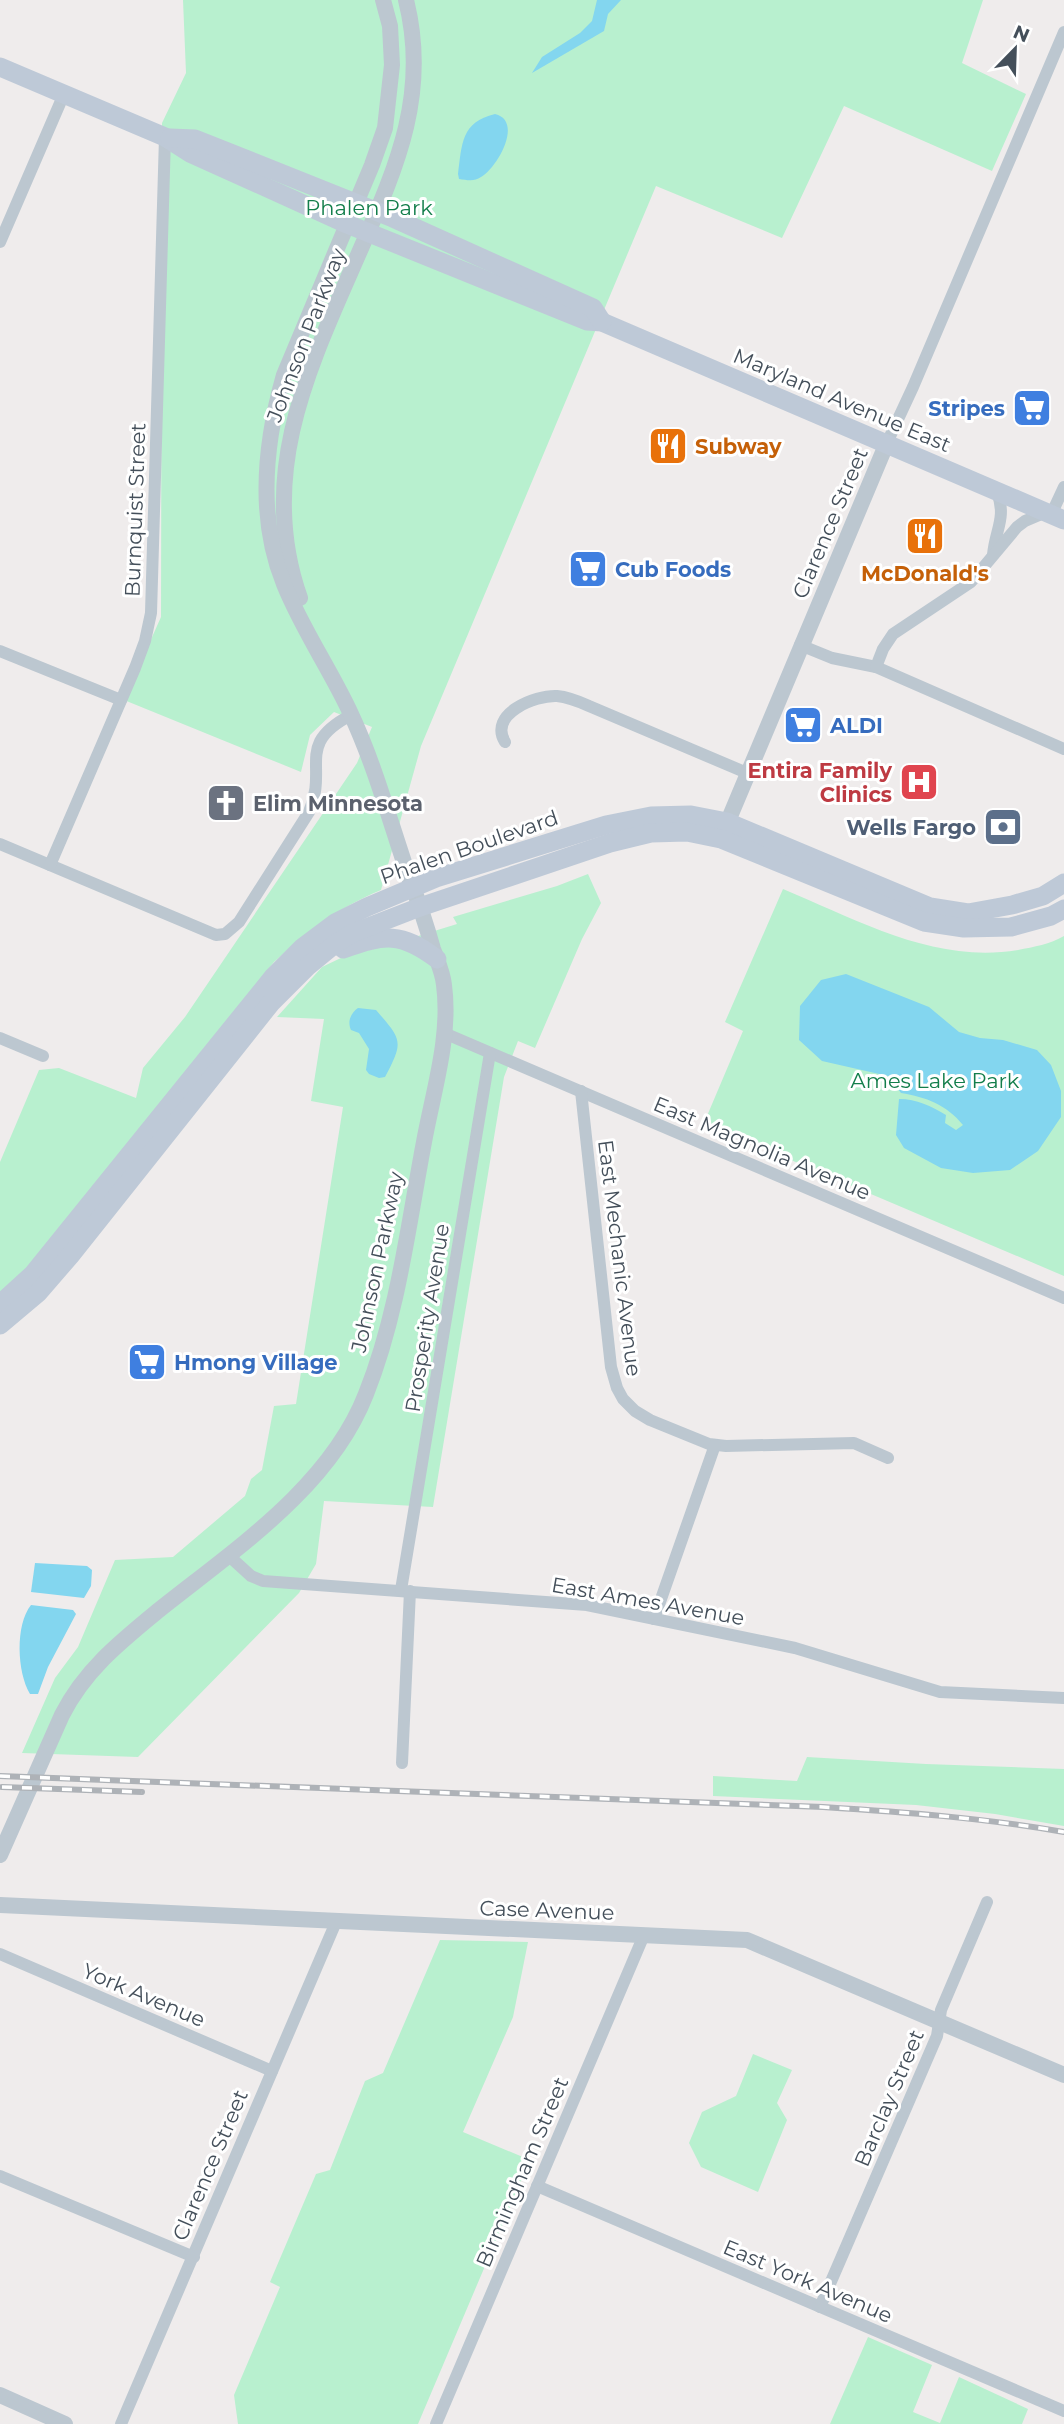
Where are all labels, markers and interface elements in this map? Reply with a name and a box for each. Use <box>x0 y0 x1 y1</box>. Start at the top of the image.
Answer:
north arrow <box>980 14 1050 84</box>
text: N <box>1010 20 1033 47</box>
park label: Phalen Park <box>305 195 433 220</box>
street label: Johnson Parkway <box>261 244 351 426</box>
street label: Maryland Avenue East <box>729 343 955 457</box>
supermarket icon: Stripes <box>1011 387 1053 429</box>
place label: Stripes <box>928 396 1005 421</box>
street label: Burnquist Street <box>119 423 151 597</box>
restaurant icon: Subway <box>647 425 689 467</box>
place label: Subway <box>695 434 782 459</box>
street label: Clarence Street <box>787 444 873 602</box>
restaurant icon: McDonald's <box>904 515 946 557</box>
supermarket icon: Cub Foods <box>567 548 609 590</box>
place label: Cub Foods <box>615 557 731 582</box>
place label: McDonald's <box>861 561 989 586</box>
supermarket icon: ALDI <box>782 704 824 746</box>
place label: ALDI <box>829 713 883 738</box>
place label: Entira Family Clinics <box>748 758 892 807</box>
hospital icon: Entira Family Clinics <box>898 761 940 803</box>
church icon: Elim Minnesota <box>205 782 247 824</box>
place label: Elim Minnesota <box>253 791 423 816</box>
street label: Phalen Boulevard <box>377 805 561 889</box>
bank icon: Wells Fargo <box>982 806 1024 848</box>
place label: Wells Fargo <box>846 815 976 840</box>
park label: Ames Lake Park <box>851 1068 1020 1093</box>
street label: East Magnolia Avenue <box>650 1091 874 1205</box>
street label: East Mechanic Avenue <box>593 1138 647 1378</box>
street label: Johnson Parkway <box>345 1169 408 1356</box>
street label: Prosperity Avenue <box>400 1222 454 1414</box>
supermarket icon: Hmong Village <box>126 1341 168 1383</box>
place label: Hmong Village <box>174 1350 338 1375</box>
street label: East Ames Avenue <box>550 1572 746 1630</box>
street label: Case Avenue <box>479 1895 615 1925</box>
street label: York Avenue <box>79 1958 209 2032</box>
street label: Barclay Street <box>849 2026 929 2170</box>
street label: Birmingham Street <box>471 2073 573 2271</box>
street label: Clarence Street <box>167 2086 253 2244</box>
street label: East York Avenue <box>720 2234 896 2328</box>

